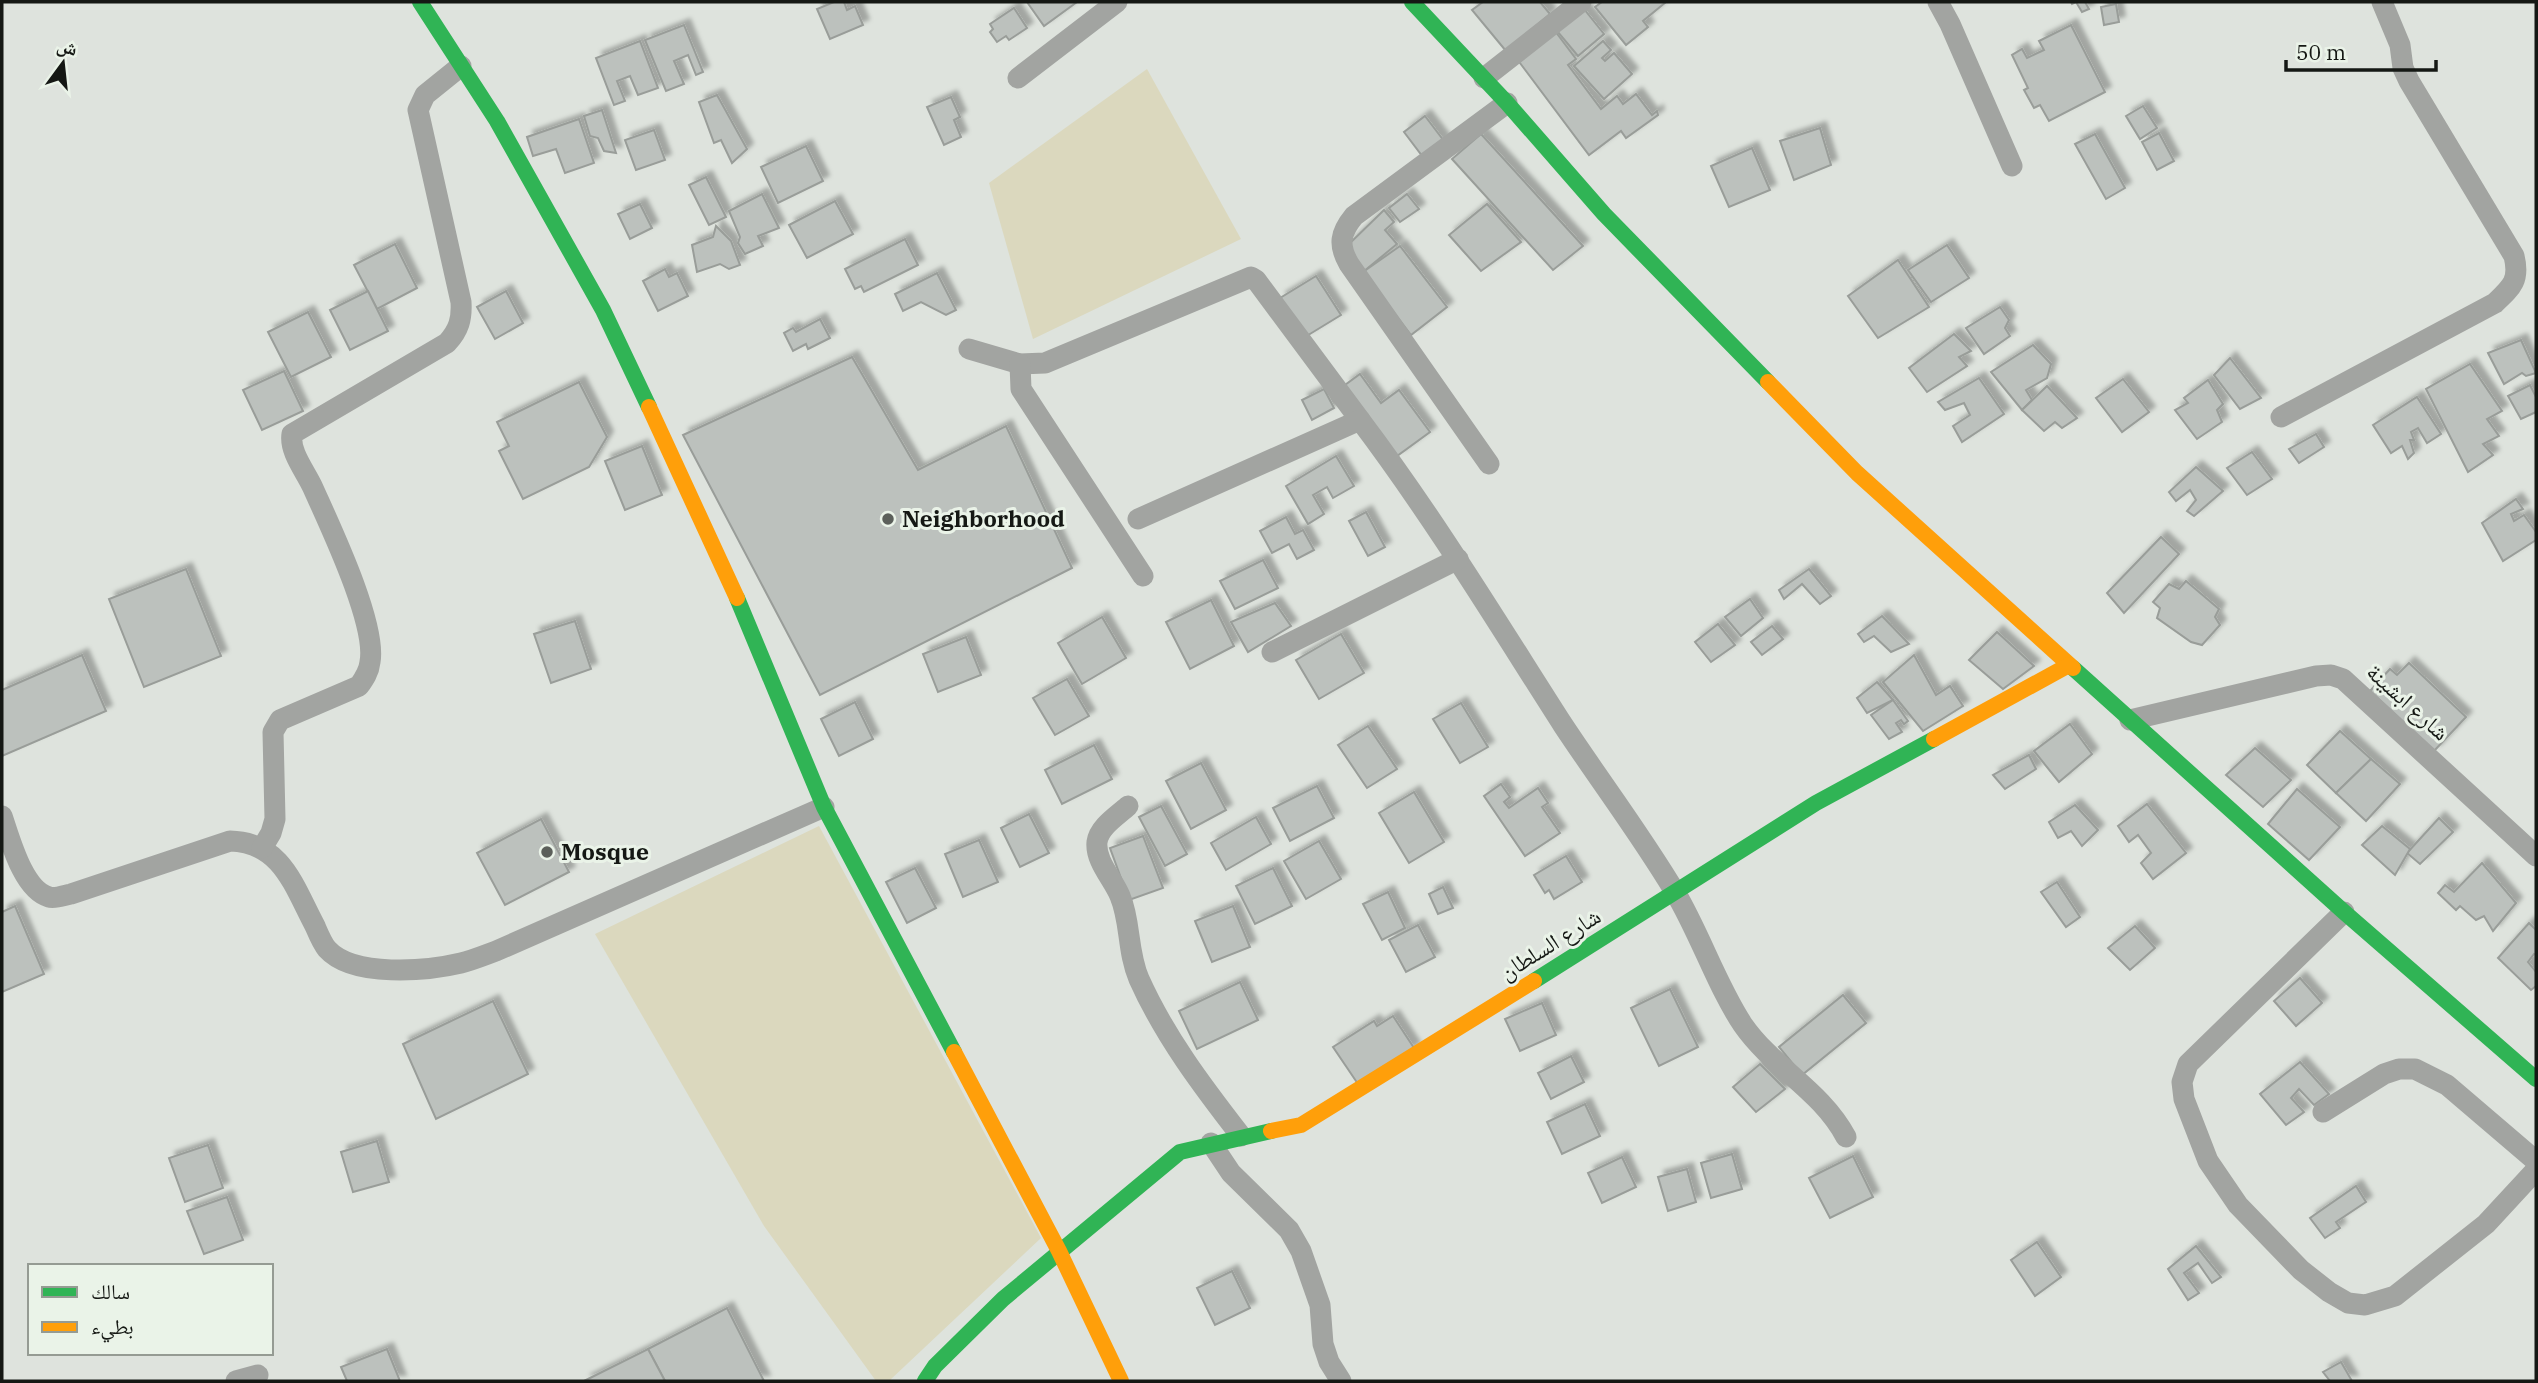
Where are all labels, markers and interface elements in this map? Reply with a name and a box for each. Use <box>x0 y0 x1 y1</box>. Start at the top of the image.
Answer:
north arrow <box>28 28 98 98</box>
scale bar <box>2286 28 2436 72</box>
text: ش <box>55 32 80 61</box>
text: 50 m <box>2296 38 2346 66</box>
place label: Neighborhood <box>902 503 1065 533</box>
marker: Neighborhood <box>880 511 896 527</box>
street label: شارع ابشينة <box>2360 656 2456 747</box>
place label: Mosque <box>561 836 649 866</box>
marker: Mosque <box>539 844 555 860</box>
street label: شارع السلطان <box>1493 900 1606 987</box>
legend <box>28 1264 273 1355</box>
text: سالك <box>91 1277 130 1305</box>
text: بطيء <box>91 1312 134 1343</box>

